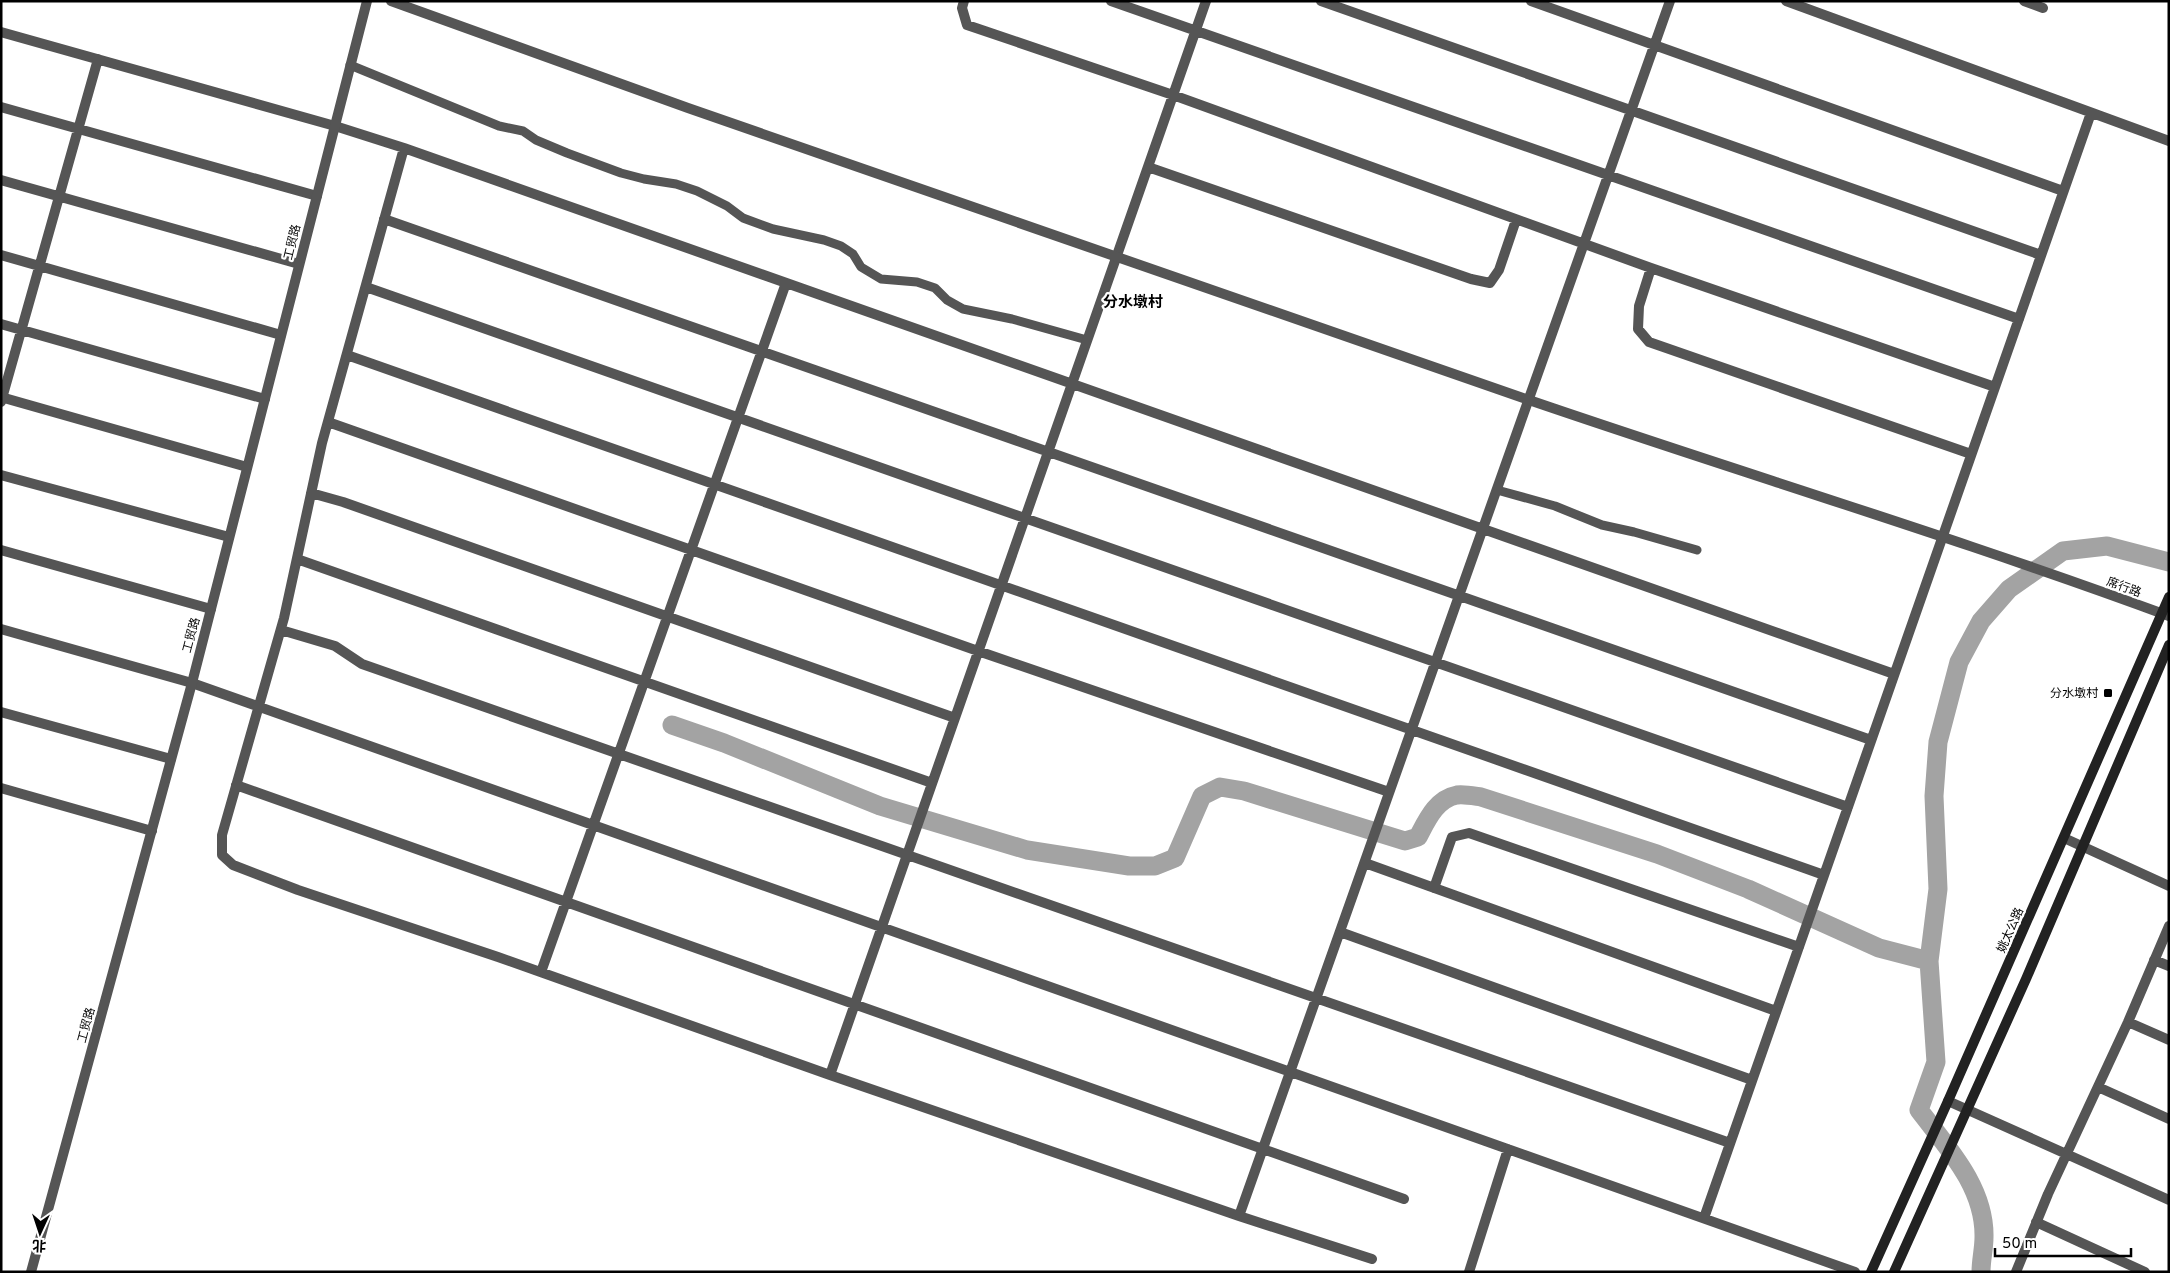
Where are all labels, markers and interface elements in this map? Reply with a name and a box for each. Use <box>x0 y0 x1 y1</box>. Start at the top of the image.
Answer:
street label: 工贸路 <box>281 223 305 262</box>
district label: 分水墩村 <box>1103 293 1163 313</box>
street label: 席行路 <box>2104 574 2143 602</box>
street label: 工贸路 <box>180 616 204 655</box>
place label: 分水墩村 <box>2050 686 2099 702</box>
marker: 分水墩村 <box>2102 687 2114 699</box>
street label: 姚太公路 <box>1994 905 2028 956</box>
street label: 工贸路 <box>75 1006 99 1045</box>
north arrow <box>15 1208 65 1258</box>
scale bar <box>1995 1226 2131 1258</box>
text: 50 m <box>2002 1235 2037 1254</box>
text: 北 <box>32 1236 47 1253</box>

